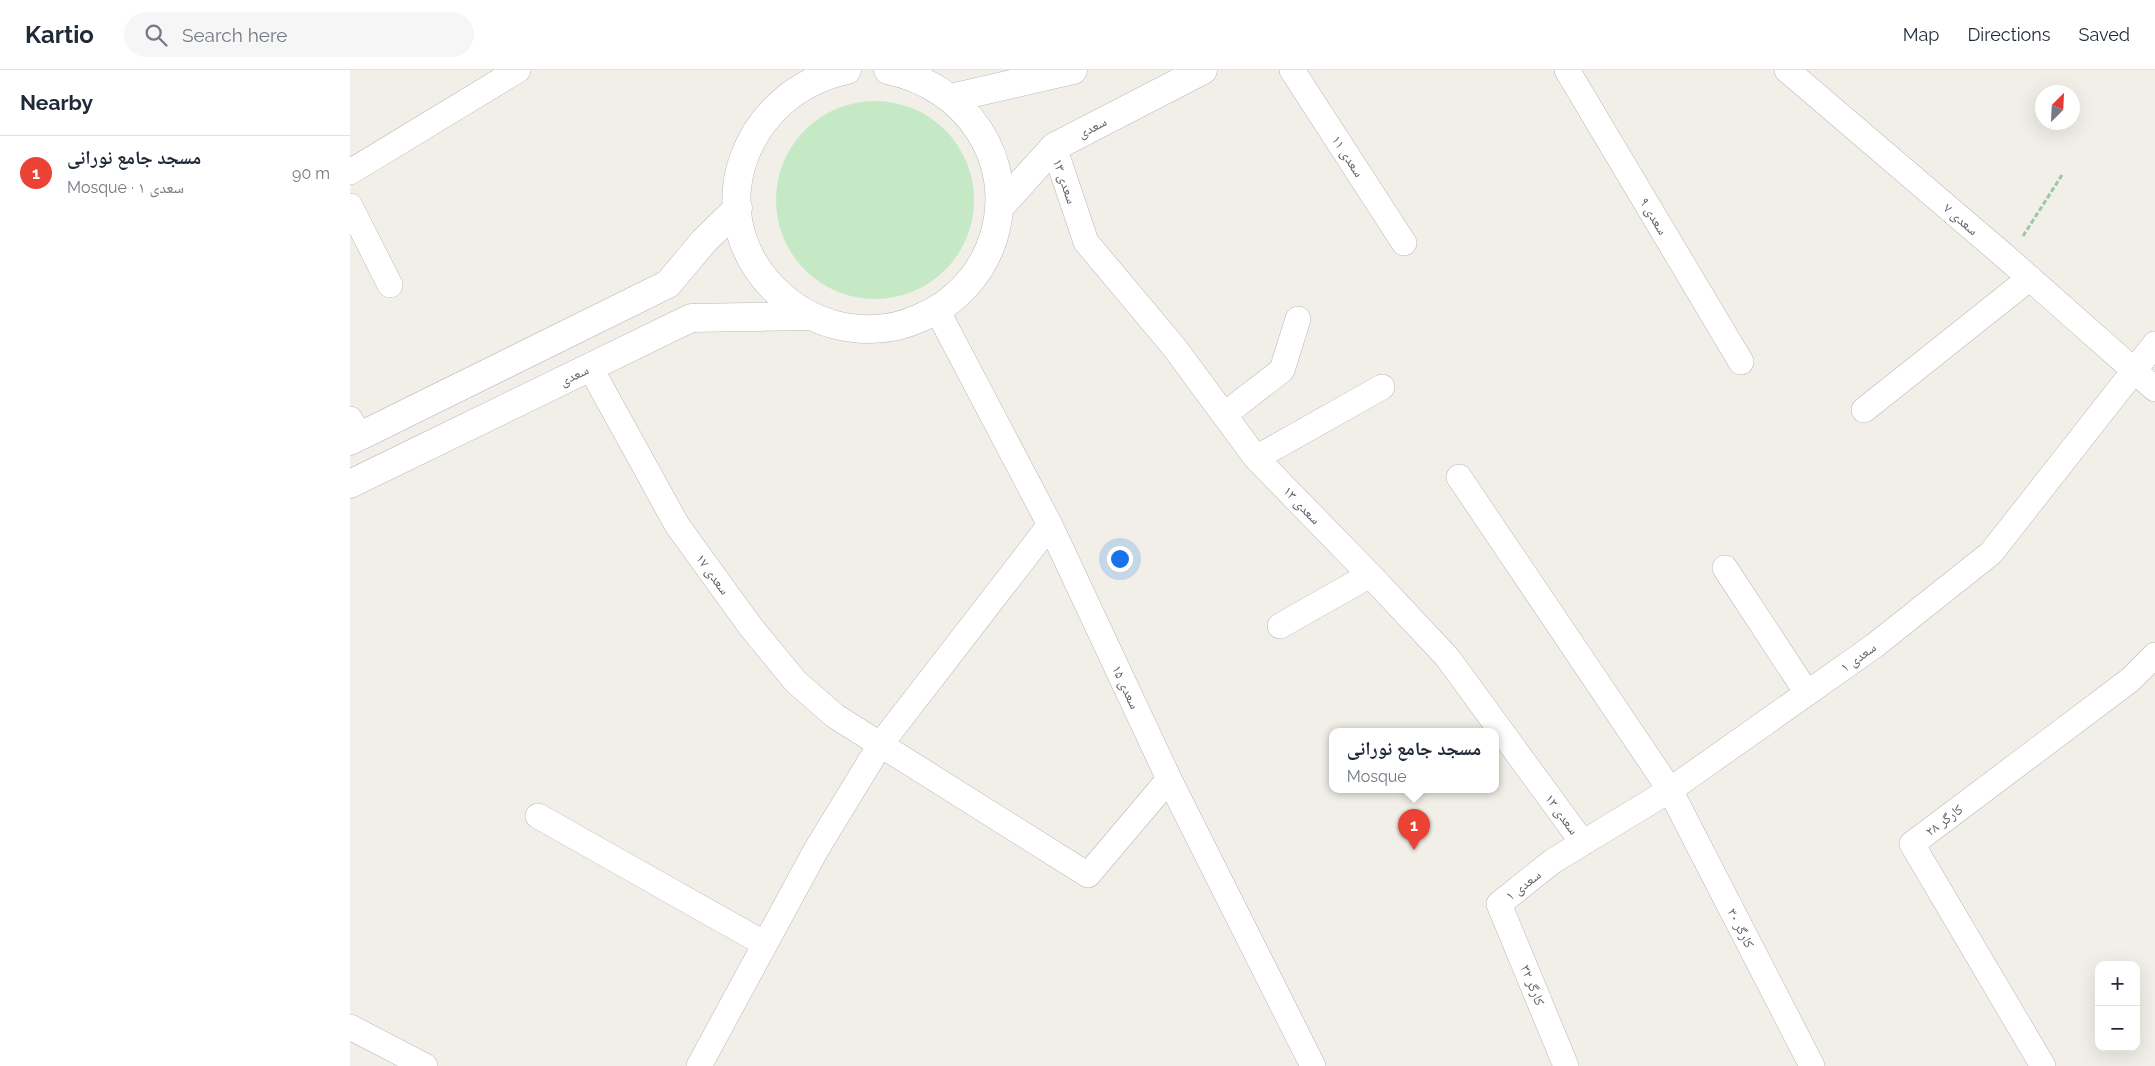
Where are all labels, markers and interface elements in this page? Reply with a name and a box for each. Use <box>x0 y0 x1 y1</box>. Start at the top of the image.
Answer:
search box <box>124 12 474 57</box>
text: Kartio <box>25 20 94 49</box>
icon: search <box>142 21 170 49</box>
text: Search here <box>182 24 287 46</box>
text: Map <box>1903 24 1939 45</box>
text: Directions <box>1967 24 2051 45</box>
text: Saved <box>2079 24 2130 45</box>
north arrow <box>2035 85 2080 130</box>
text: Nearby <box>20 90 93 115</box>
street label: سعدی <box>1075 113 1110 142</box>
street label: سعدی ۱۱ <box>1328 132 1367 180</box>
text: مسجد جامع نورانی <box>67 146 201 168</box>
street label: سعدی ۱۳ <box>1049 156 1080 206</box>
text: 1 <box>32 164 40 183</box>
text: 90 m <box>292 164 330 183</box>
text: Mosque · سعدی ۱ <box>67 178 184 197</box>
street label: سعدی ۹ <box>1636 195 1671 238</box>
street label: سعدی ۷ <box>1940 200 1981 239</box>
street label: سعدی <box>557 361 592 390</box>
street label: سعدی ۱۳ <box>1279 483 1324 528</box>
your location <box>1107 546 1133 572</box>
street label: سعدی ۱۷ <box>692 551 733 598</box>
street label: سعدی ۱ <box>1837 639 1880 676</box>
street label: سعدی ۱۵ <box>1108 663 1143 712</box>
popup <box>1329 728 1499 793</box>
text: مسجد جامع نورانی <box>1347 737 1481 759</box>
text: Mosque <box>1347 767 1407 786</box>
street label: سعدی ۱۳ <box>1541 791 1582 838</box>
street label: کارگر ۲۸ <box>1922 801 1966 840</box>
pin: 1 <box>1398 809 1430 850</box>
street label: سعدی ۱ <box>1502 866 1544 904</box>
street label: کارگر ۳۰ <box>1723 905 1758 951</box>
map controls <box>2095 961 2140 1051</box>
button: + <box>2095 961 2140 1006</box>
street label: کارگر ۳۲ <box>1517 962 1548 1008</box>
button: − <box>2095 1006 2140 1051</box>

